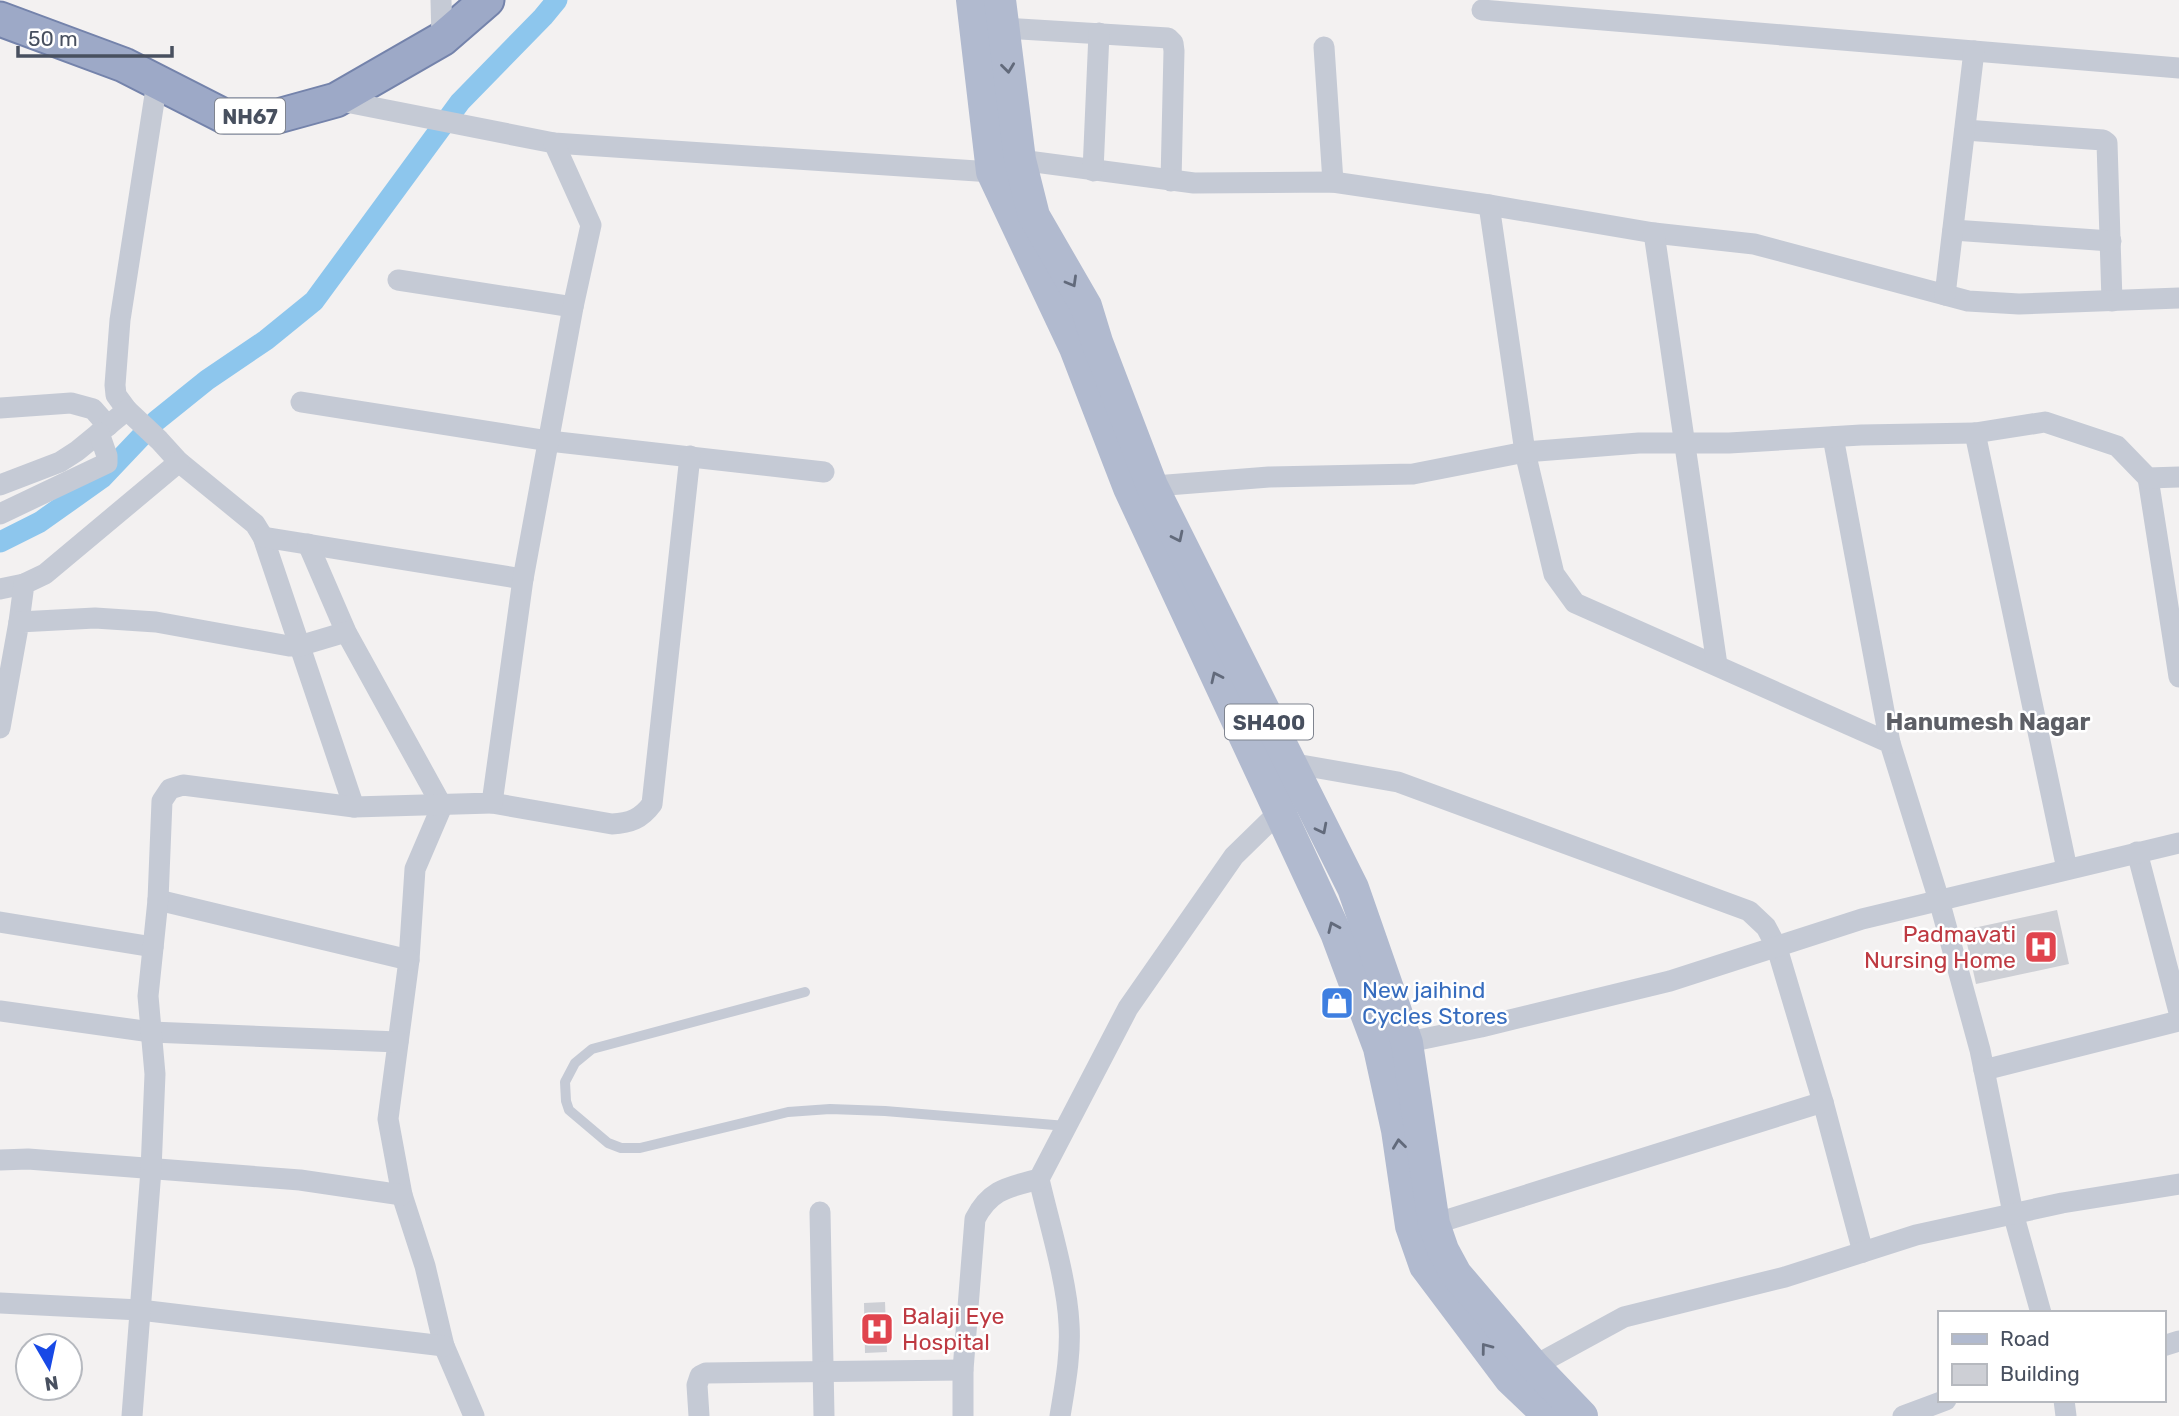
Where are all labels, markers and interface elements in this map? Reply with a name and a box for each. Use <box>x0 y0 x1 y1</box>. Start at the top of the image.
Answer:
scale bar <box>18 14 172 58</box>
text: 50 m <box>28 26 78 51</box>
one-way arrow <box>1001 62 1016 74</box>
road number: NH67 <box>215 99 285 134</box>
one-way arrow <box>1064 275 1077 288</box>
one-way arrow <box>1169 530 1183 542</box>
one-way arrow <box>1210 672 1224 684</box>
road number: SH400 <box>1225 704 1313 740</box>
district label: Hanumesh Nagar <box>1886 708 2090 736</box>
one-way arrow <box>1314 822 1328 834</box>
place label: Padmavati Nursing Home <box>1864 920 2016 974</box>
one-way arrow <box>1327 922 1341 934</box>
hospital icon: Padmavati Nursing Home <box>2022 928 2060 966</box>
place label: New jaihind Cycles Stores <box>1362 976 1508 1030</box>
shop icon: New jaihind Cycles Stores <box>1318 984 1356 1022</box>
one-way arrow <box>1392 1138 1407 1149</box>
place label: Balaji Eye Hospital <box>902 1302 1004 1356</box>
hospital icon: Balaji Eye Hospital <box>858 1310 896 1348</box>
legend <box>1938 1311 2165 1402</box>
text: Road <box>2000 1326 2050 1351</box>
north arrow <box>14 1332 84 1402</box>
one-way arrow <box>1481 1344 1494 1356</box>
text: Building <box>2000 1361 2080 1386</box>
text: N <box>43 1371 60 1396</box>

